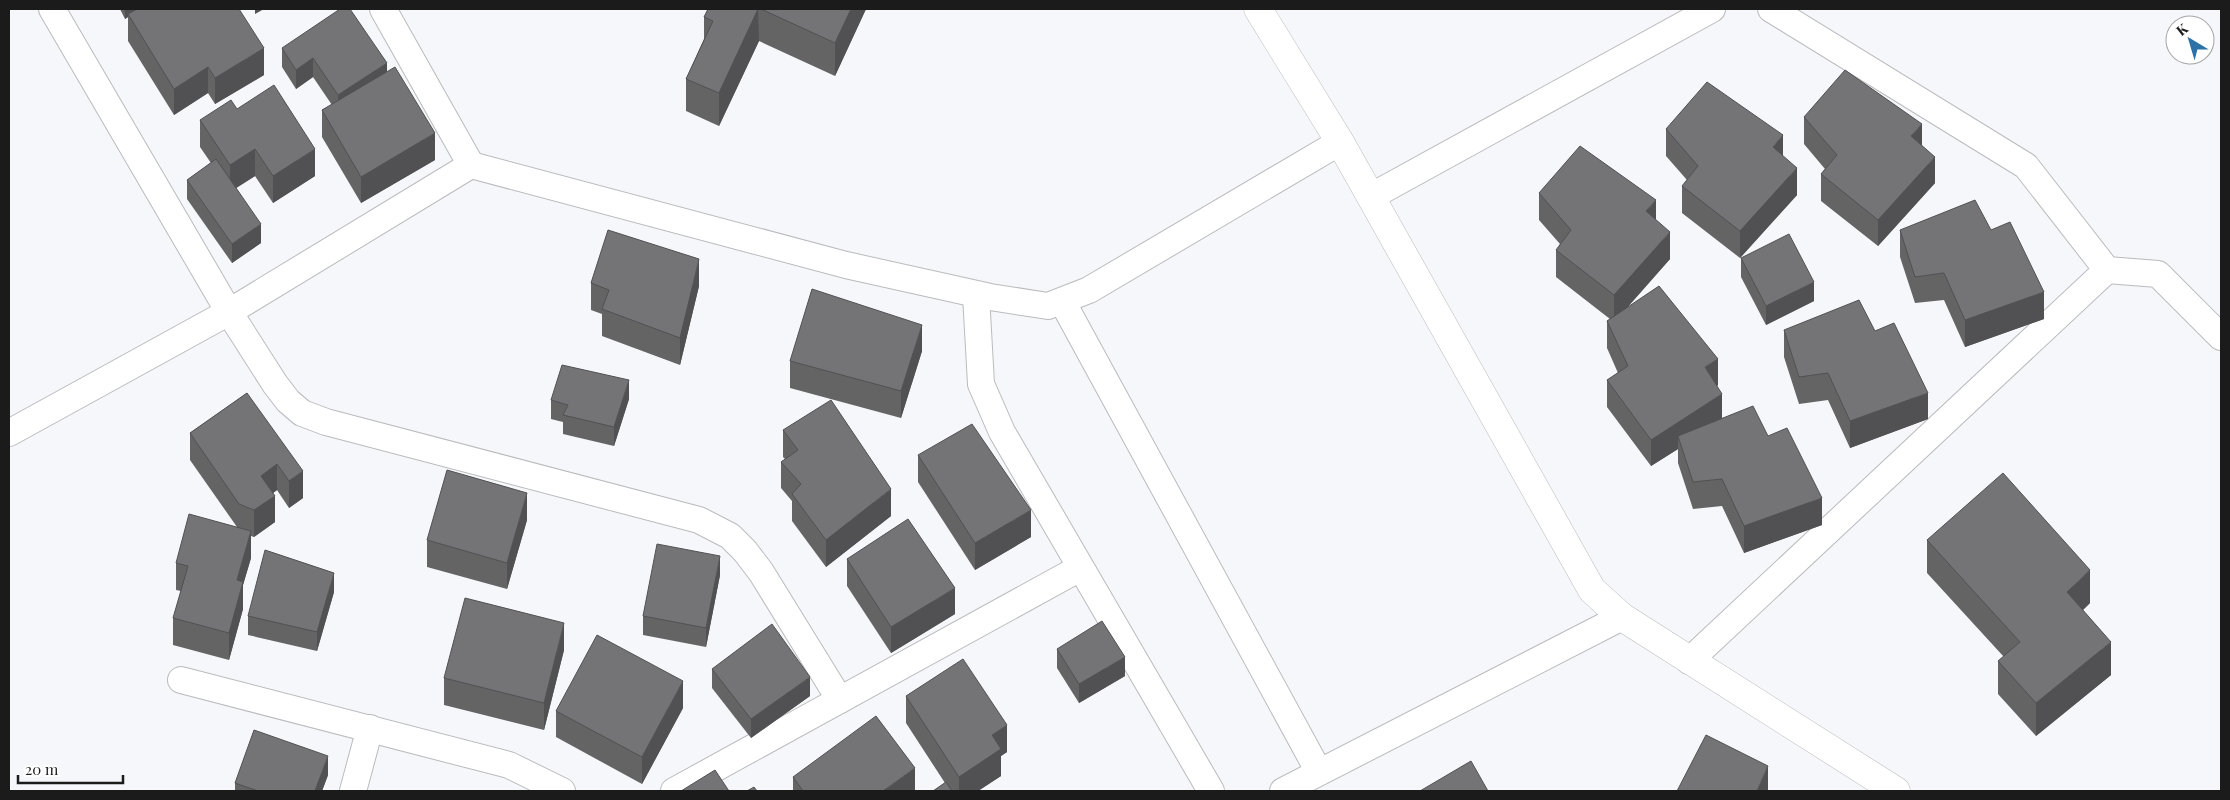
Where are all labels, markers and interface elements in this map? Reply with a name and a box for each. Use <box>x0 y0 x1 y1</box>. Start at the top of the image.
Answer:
north arrow <box>2165 15 2215 65</box>
text: K <box>2172 18 2192 40</box>
scale bar <box>18 752 122 784</box>
text: 20 m <box>25 759 59 779</box>

